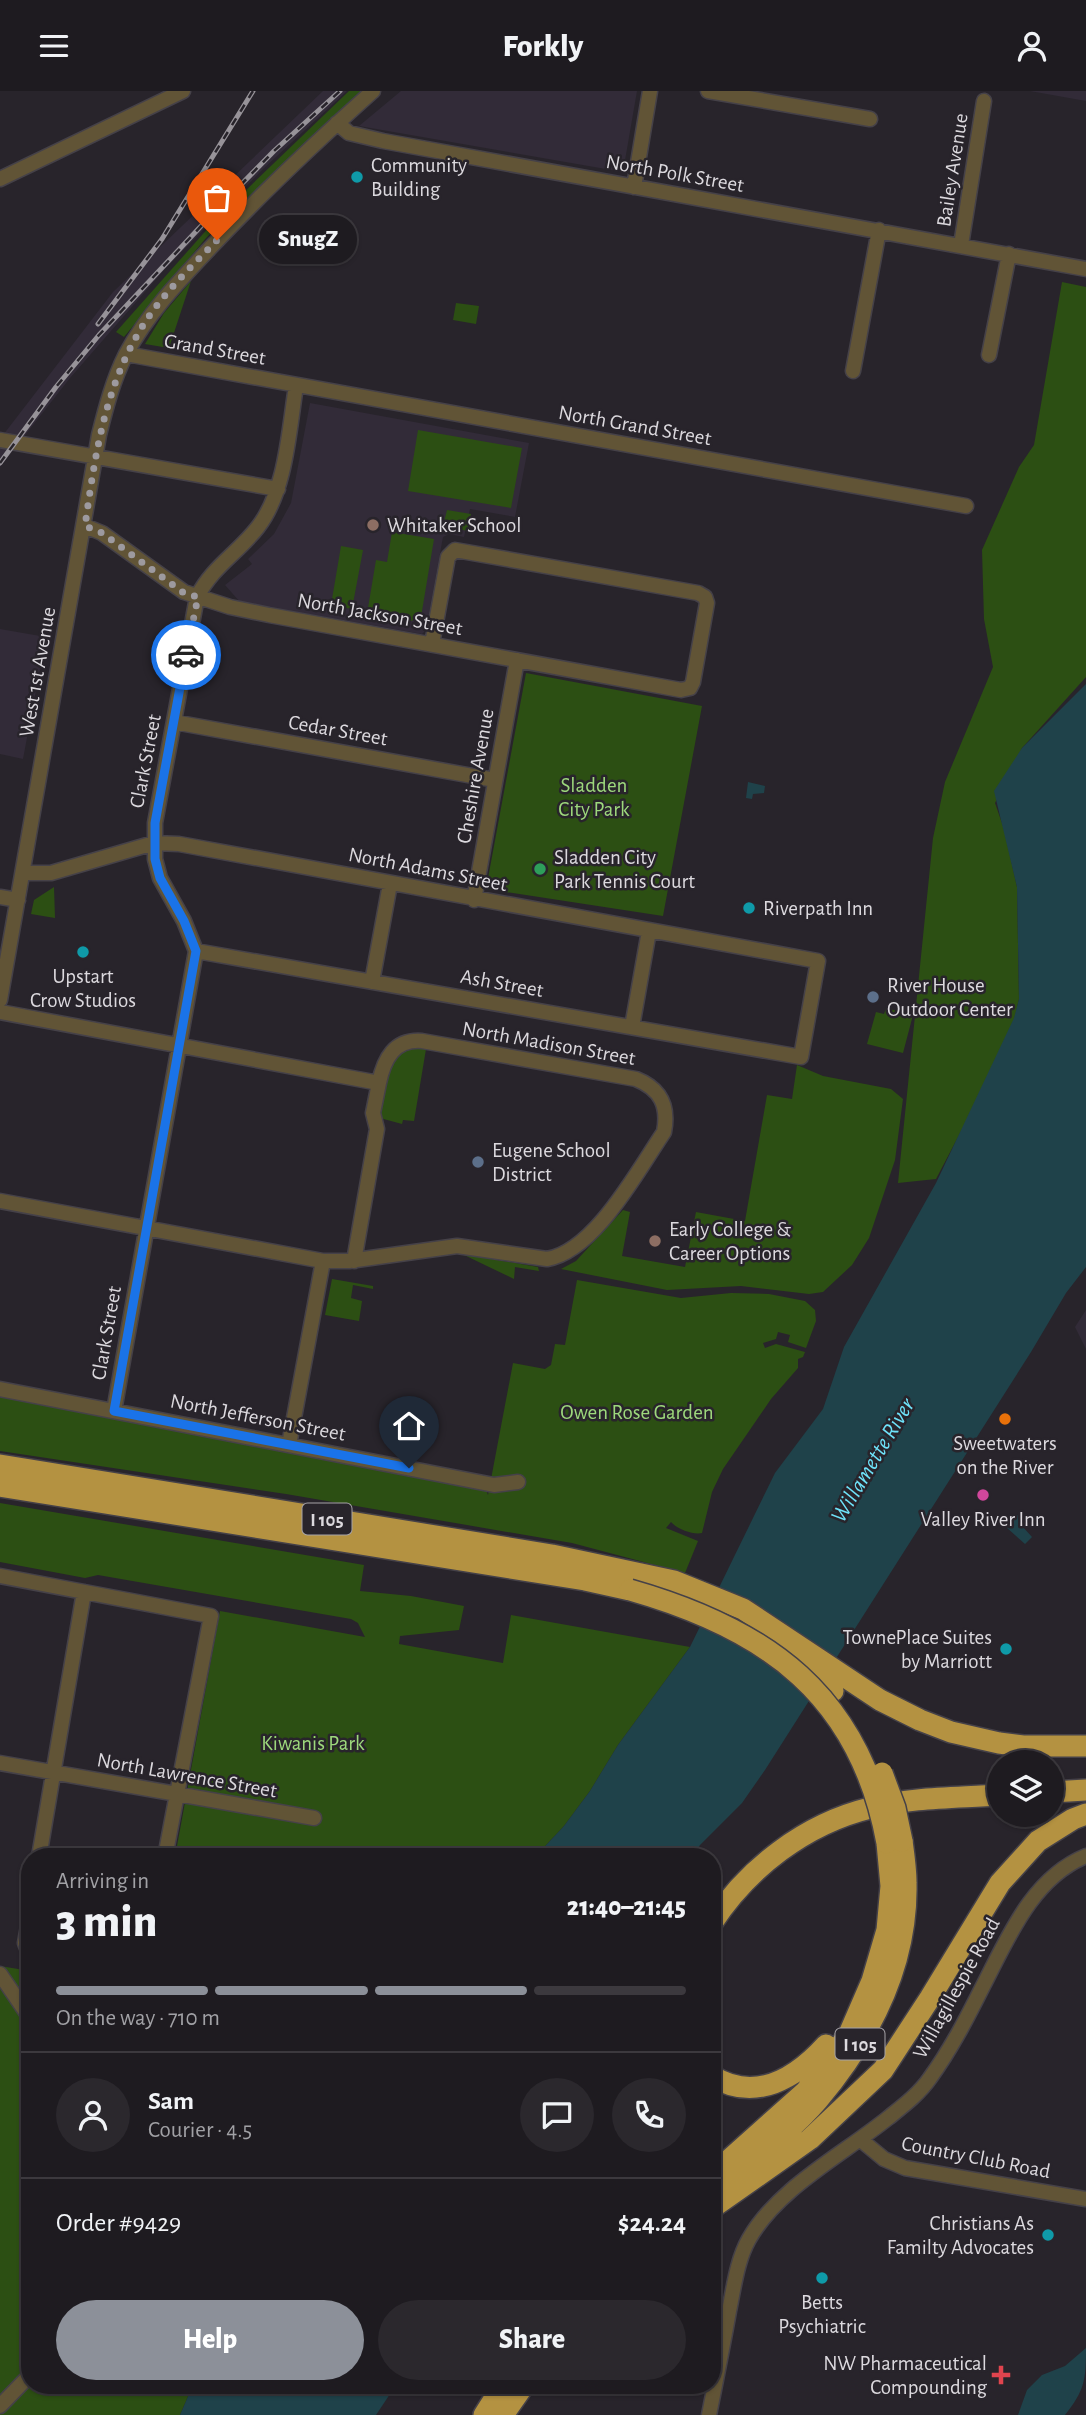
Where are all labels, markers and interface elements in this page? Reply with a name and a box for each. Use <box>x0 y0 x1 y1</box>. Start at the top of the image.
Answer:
icon: menu <box>35 27 73 65</box>
icon: person <box>1013 27 1051 65</box>
text: Forkly <box>503 30 583 62</box>
street label: Bailey Avenue <box>933 112 972 228</box>
street label: North Polk Street <box>604 151 746 196</box>
place label: Community Building <box>371 155 467 200</box>
pin <box>187 168 247 240</box>
marker: Community Building <box>349 169 365 185</box>
icon: bag <box>198 179 236 217</box>
callout: SnugZ <box>259 215 357 265</box>
text: SnugZ <box>278 228 338 251</box>
street label: Grand Street <box>162 330 268 369</box>
street label: North Grand Street <box>557 402 713 449</box>
place label: Whitaker School <box>387 515 521 536</box>
marker: Whitaker School <box>365 517 381 533</box>
street label: North Jackson Street <box>296 590 464 639</box>
street label: West 1st Avenue <box>16 605 59 739</box>
courier <box>151 620 221 690</box>
icon: car <box>167 636 205 674</box>
street label: Cheshire Avenue <box>453 707 498 845</box>
street label: Cedar Street <box>287 711 389 750</box>
street label: Clark Street <box>126 712 165 810</box>
park label: Sladden City Park <box>558 775 630 820</box>
street label: North Adams Street <box>347 844 509 895</box>
place label: Sladden City Park Tennis Court <box>554 847 695 892</box>
marker: Sladden City Park Tennis Court <box>532 861 548 877</box>
place label: Riverpath Inn <box>763 898 873 919</box>
marker: Riverpath Inn <box>741 900 757 916</box>
marker: Upstart Crow Studios <box>75 944 91 960</box>
place label: Upstart Crow Studios <box>30 966 136 1011</box>
street label: Ash Street <box>459 966 545 1001</box>
place label: River House Outdoor Center <box>887 975 1013 1020</box>
marker: River House Outdoor Center <box>865 989 881 1005</box>
street label: North Madison Street <box>461 1018 637 1069</box>
place label: Eugene School District <box>492 1140 611 1185</box>
marker: Eugene School District <box>470 1154 486 1170</box>
place label: Early College & Career Options <box>669 1219 792 1264</box>
marker: Early College & Career Options <box>647 1233 663 1249</box>
street label: Clark Street <box>88 1284 125 1382</box>
street label: North Jefferson Street <box>169 1390 348 1445</box>
water label: Willamette River <box>827 1394 920 1527</box>
pin <box>379 1396 439 1468</box>
park label: Owen Rose Garden <box>560 1402 714 1423</box>
icon: home <box>390 1407 428 1445</box>
marker: Sweetwaters on the River <box>997 1411 1013 1427</box>
place label: Sweetwaters on the River <box>953 1433 1057 1478</box>
marker: Valley River Inn <box>975 1487 991 1503</box>
road number: I 105 <box>302 1503 352 1535</box>
place label: Valley River Inn <box>920 1509 1046 1530</box>
place label: TownePlace Suites by Marriott <box>842 1627 992 1672</box>
marker: TownePlace Suites by Marriott <box>998 1641 1014 1657</box>
park label: Kiwanis Park <box>261 1733 365 1754</box>
street label: North Lawrence Street <box>95 1749 279 1802</box>
map controls <box>987 1750 1064 1827</box>
button: layers <box>987 1750 1064 1827</box>
text: Arriving in <box>56 1870 149 1893</box>
text: 21:40–21:45 <box>567 1894 686 1920</box>
text: 3 min <box>56 1899 157 1945</box>
street label: Willagillespie Road <box>909 1914 1004 2062</box>
text: On the way · 710 m <box>56 2007 220 2030</box>
road number: I 105 <box>836 2029 884 2059</box>
button: person <box>56 2078 130 2152</box>
button: chat <box>520 2078 594 2152</box>
button: phone <box>612 2078 686 2152</box>
text: Sam <box>148 2088 194 2114</box>
text: Courier · 4.5 <box>148 2119 252 2142</box>
street label: Country Club Road <box>900 2133 1052 2182</box>
text: Order #9429 <box>56 2210 181 2236</box>
text: $24.24 <box>618 2210 686 2236</box>
place label: Christians As Familty Advocates <box>887 2213 1034 2258</box>
marker: Christians As Familty Advocates <box>1040 2227 1056 2243</box>
marker: Betts Psychiatric <box>814 2270 830 2286</box>
place label: Betts Psychiatric <box>778 2292 866 2337</box>
button: Help <box>56 2300 364 2380</box>
button: Share <box>378 2300 686 2380</box>
place label: NW Pharmaceutical Compounding <box>823 2353 988 2398</box>
marker: NW Pharmaceutical Compounding <box>993 2367 1009 2383</box>

